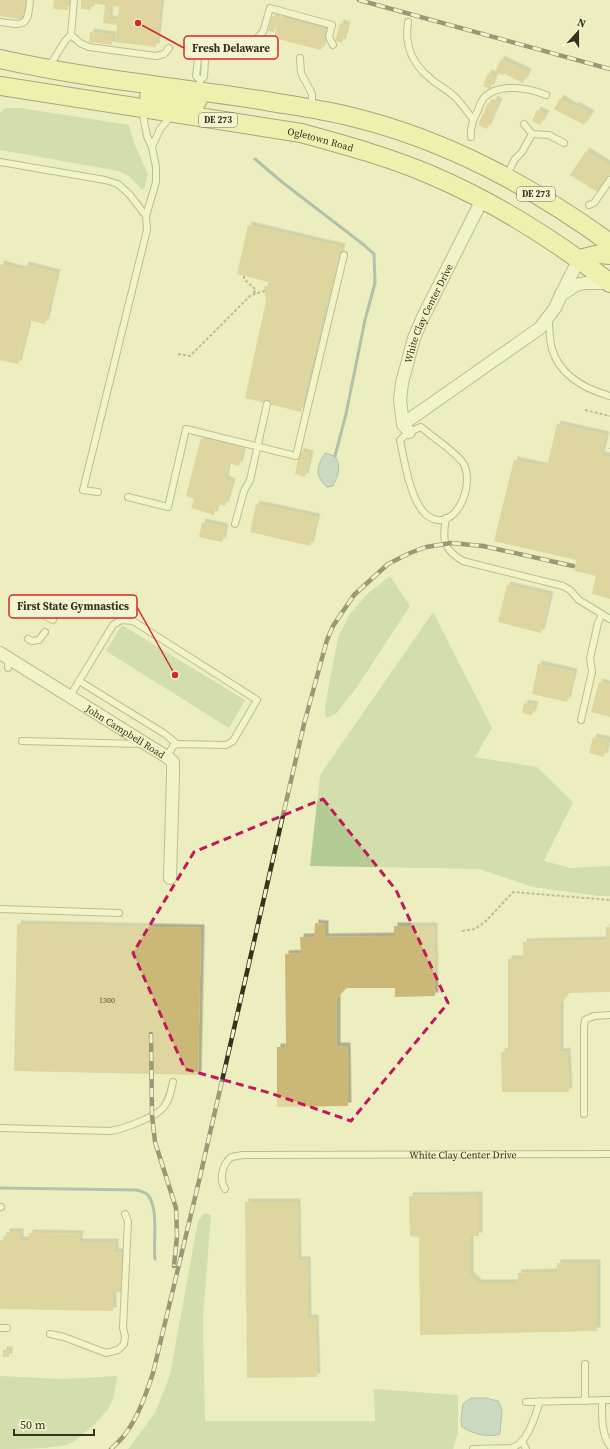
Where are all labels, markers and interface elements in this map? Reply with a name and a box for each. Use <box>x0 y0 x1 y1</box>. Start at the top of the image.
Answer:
north arrow <box>558 12 598 52</box>
text: N <box>575 15 588 32</box>
callout: Fresh Delaware <box>184 36 278 59</box>
text: Fresh Delaware <box>192 41 270 56</box>
road number: DE 273 <box>199 113 237 127</box>
street label: Ogletown Road <box>287 125 355 154</box>
road number: DE 273 <box>517 187 555 201</box>
street label: White Clay Center Drive <box>402 262 456 365</box>
callout: First State Gymnastics <box>9 595 137 618</box>
text: First State Gymnastics <box>17 599 129 614</box>
street label: John Campbell Road <box>82 702 168 761</box>
house number: 1300 <box>99 995 115 1006</box>
street label: White Clay Center Drive <box>409 1148 517 1162</box>
scale bar <box>14 1411 94 1437</box>
text: 50 m <box>20 1417 46 1433</box>

